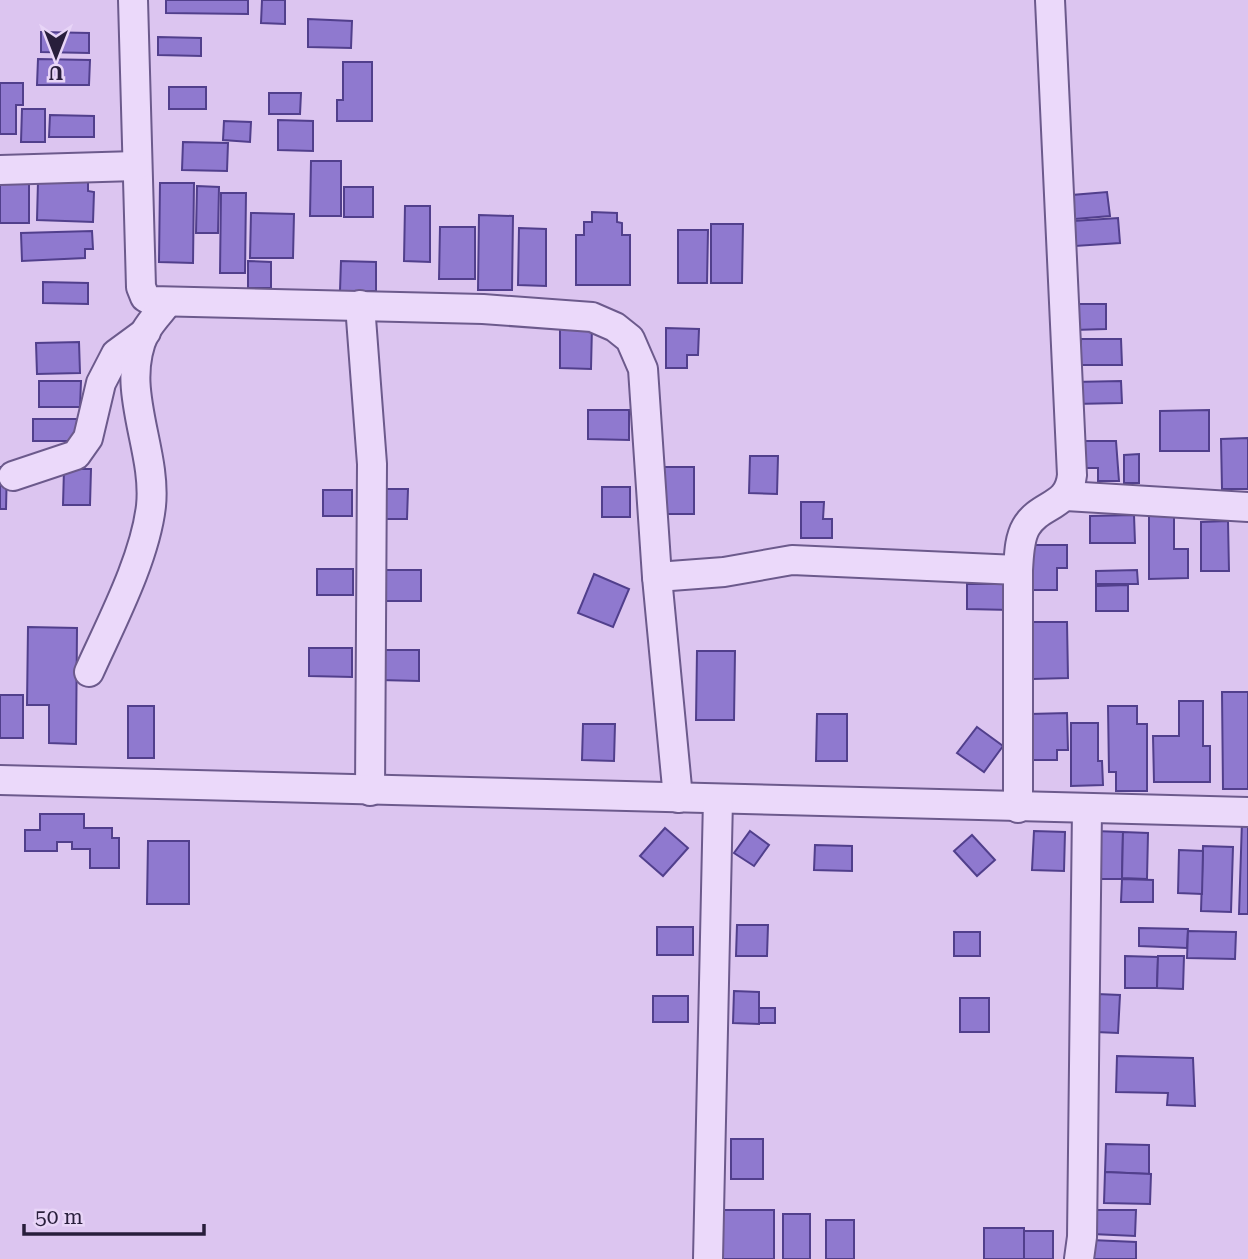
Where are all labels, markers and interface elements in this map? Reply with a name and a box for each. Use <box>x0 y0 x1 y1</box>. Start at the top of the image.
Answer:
north arrow <box>21 21 91 91</box>
text: U <box>48 61 63 84</box>
scale bar <box>24 1192 205 1236</box>
text: 50 m <box>35 1205 83 1229</box>

